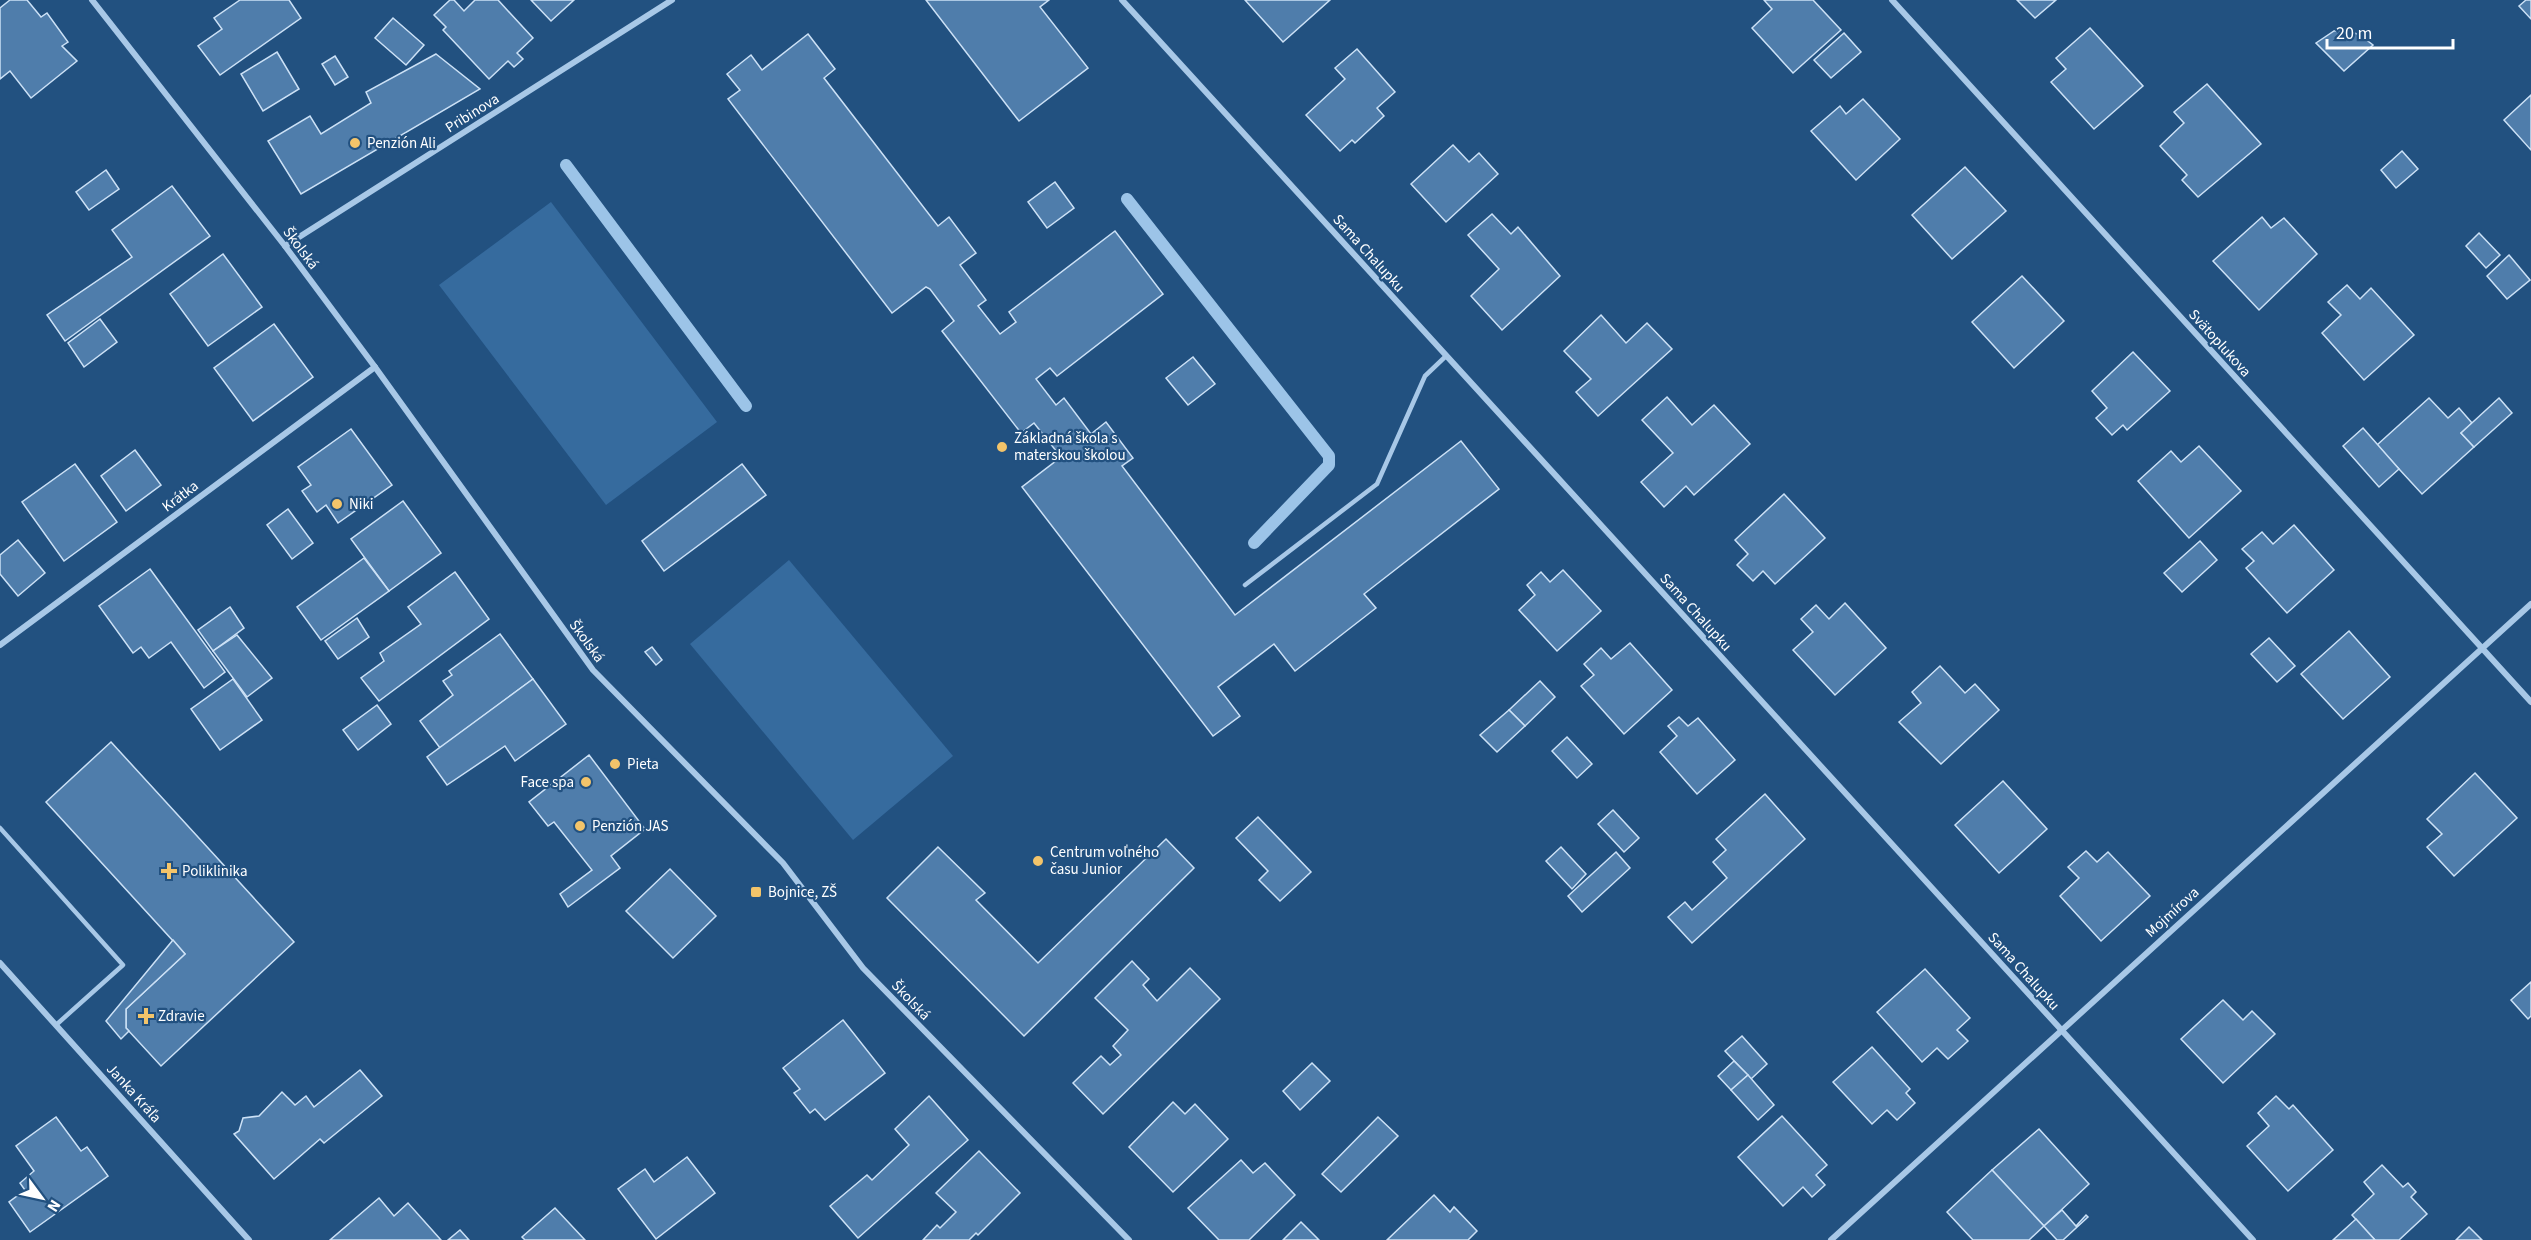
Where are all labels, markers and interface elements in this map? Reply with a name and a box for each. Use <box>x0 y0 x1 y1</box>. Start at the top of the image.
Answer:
scale bar <box>2327 12 2453 50</box>
text: 20 m <box>2336 21 2372 46</box>
street label: Pribinova <box>441 89 503 138</box>
place label: Penzión Ali <box>367 133 436 154</box>
marker: Penzión Ali <box>348 136 362 150</box>
street label: Sama Chalupku <box>1328 210 1409 297</box>
street label: Školská <box>278 223 324 274</box>
street label: Svätoplukova <box>2183 305 2256 382</box>
place label: Základná škola s materskou školou <box>1014 428 1126 466</box>
marker: Základná škola s materskou školou <box>995 440 1009 454</box>
street label: Krátka <box>158 476 203 517</box>
place label: Niki <box>349 494 374 515</box>
marker: Niki <box>330 497 344 511</box>
street label: Sama Chalupku <box>1655 569 1736 656</box>
street label: Školská <box>564 616 609 667</box>
place label: Pieta <box>627 754 659 775</box>
marker: Pieta <box>608 757 622 771</box>
place label: Face spa <box>521 772 574 793</box>
marker: Face spa <box>579 775 593 789</box>
place label: Penzión JAS <box>592 816 669 837</box>
marker: Penzión JAS <box>573 819 587 833</box>
place label: Centrum voľného času Junior <box>1050 842 1159 880</box>
marker: Centrum voľného času Junior <box>1031 854 1045 868</box>
place label: Poliklinika <box>182 861 247 882</box>
marker: Poliklinika <box>160 862 178 880</box>
place label: Bojnice, ZŠ <box>768 882 837 903</box>
street label: Mojmírova <box>2141 882 2204 942</box>
marker: Bojnice, ZŠ <box>749 885 763 899</box>
street label: Sama Chalupku <box>1983 928 2064 1015</box>
street label: Školská <box>886 976 935 1025</box>
place label: Zdravie <box>158 1006 205 1027</box>
marker: Zdravie <box>139 1009 153 1023</box>
street label: Janka Kráľa <box>101 1059 166 1128</box>
north arrow <box>12 1168 72 1228</box>
text: N <box>42 1195 66 1216</box>

